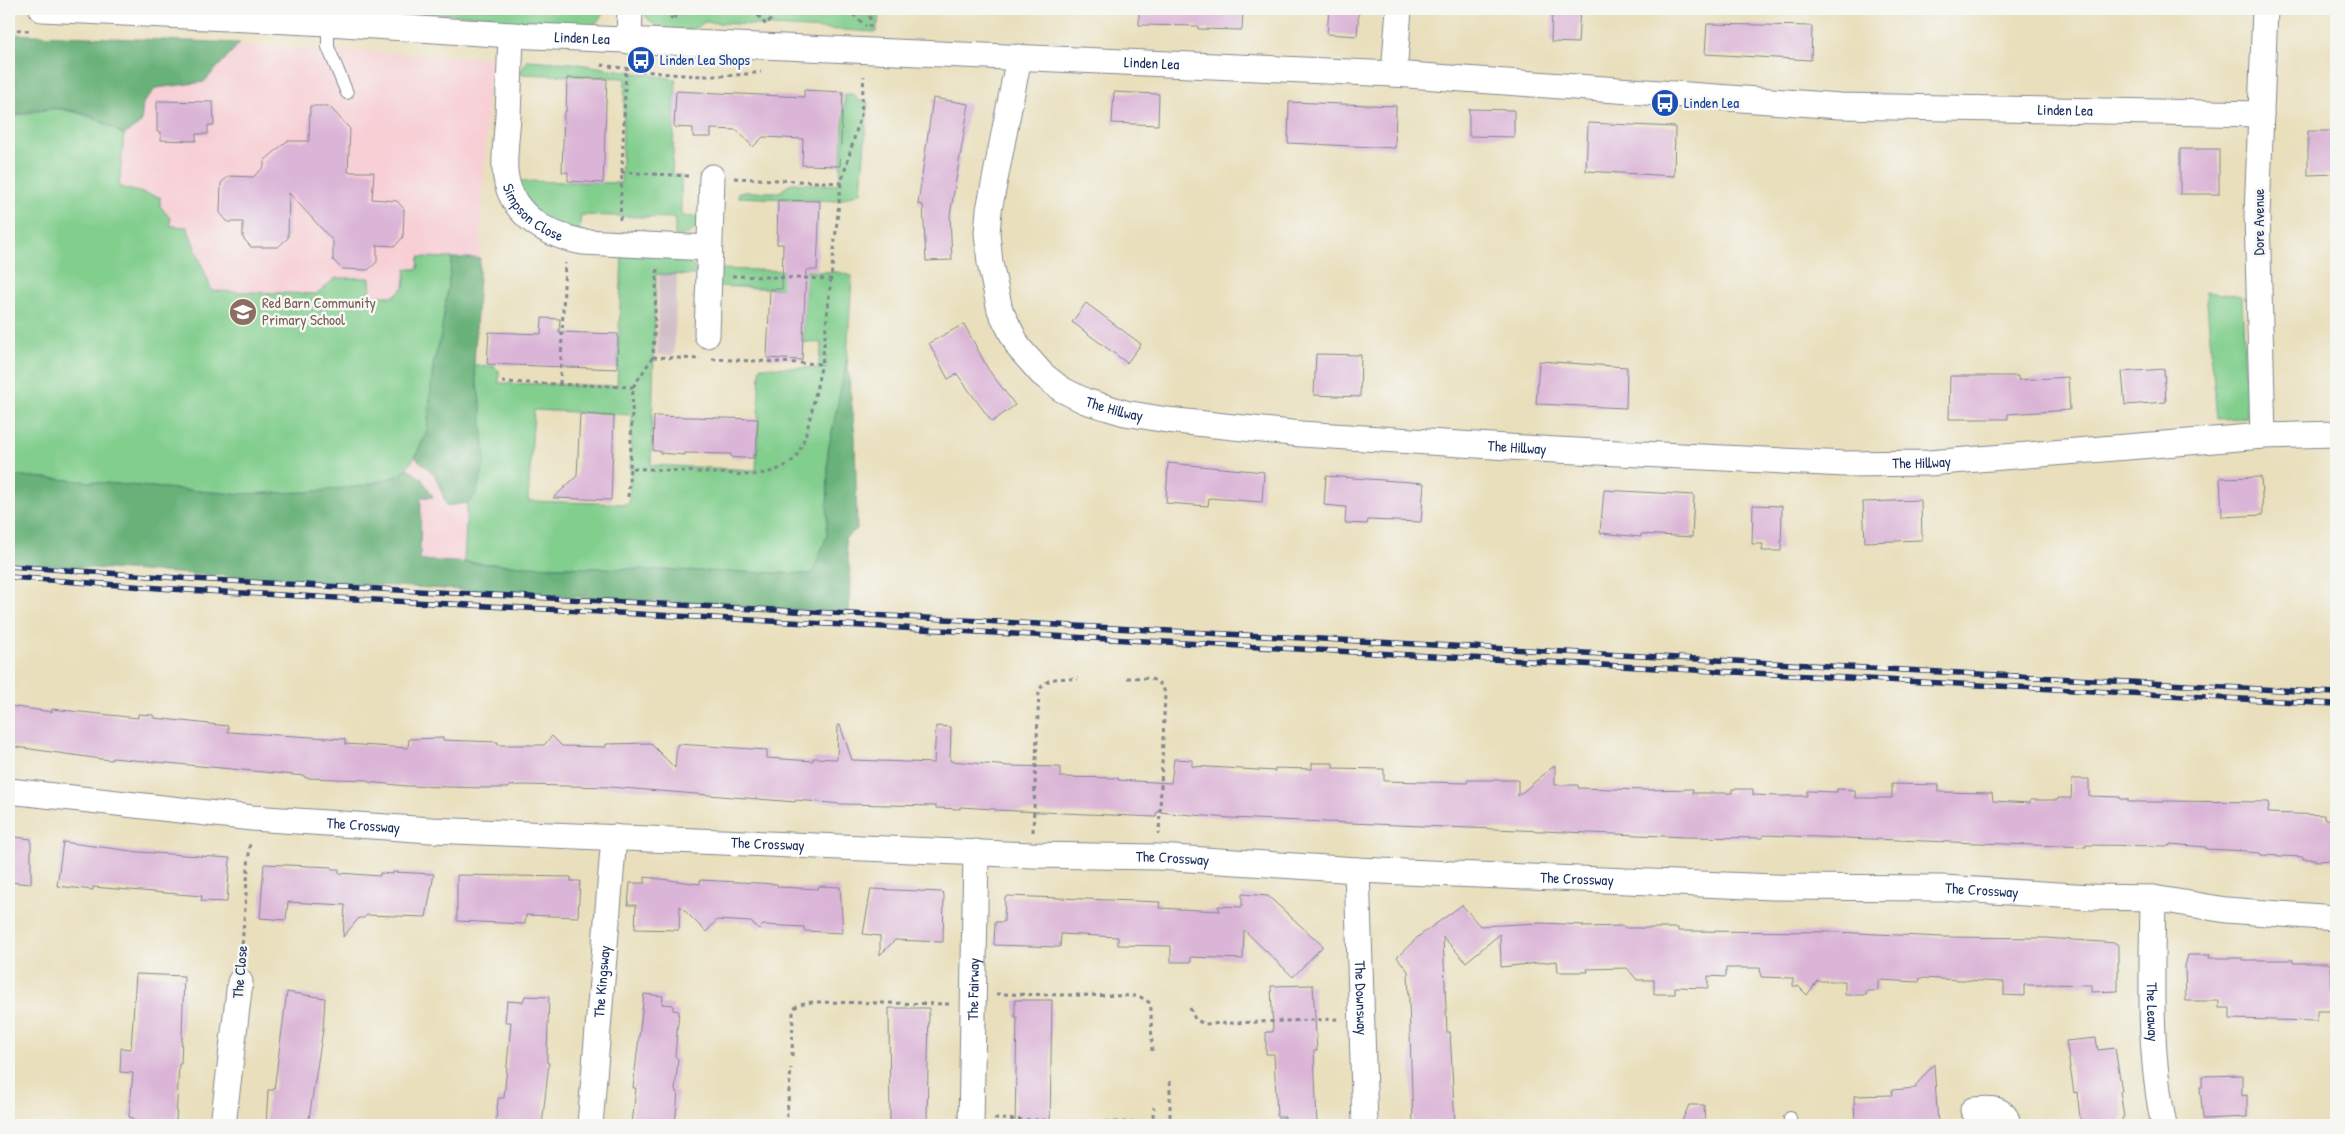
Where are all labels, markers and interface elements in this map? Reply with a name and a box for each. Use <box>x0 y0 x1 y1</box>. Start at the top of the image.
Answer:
street label: Linden Lea <box>554 26 610 49</box>
bus stop icon: Linden Lea Shops <box>626 45 656 75</box>
place label: Linden Lea Shops <box>660 49 750 70</box>
street label: Linden Lea <box>1124 51 1180 75</box>
bus stop icon: Linden Lea <box>1650 88 1680 118</box>
place label: Linden Lea <box>1684 92 1739 113</box>
street label: Linden Lea <box>2037 99 2093 121</box>
street label: Simpson Close <box>498 181 566 246</box>
street label: Dore Avenue <box>2248 189 2269 255</box>
place label: Red Barn Community Primary School <box>262 292 376 330</box>
school or university icon: Red Barn Community Primary School <box>228 297 258 327</box>
street label: The Hillway <box>1083 391 1145 426</box>
street label: The Hillway <box>1487 435 1547 459</box>
street label: The Hillway <box>1892 450 1952 473</box>
street label: The Crossway <box>326 812 401 838</box>
street label: The Crossway <box>731 831 805 856</box>
street label: The Crossway <box>1136 846 1210 870</box>
street label: The Crossway <box>1540 866 1614 890</box>
street label: The Crossway <box>1944 877 2019 903</box>
street label: The Kingsway <box>588 944 615 1018</box>
street label: The Close <box>227 945 252 999</box>
street label: The Fairway <box>962 957 984 1021</box>
street label: The Downsway <box>1350 960 1373 1036</box>
street label: The Leaway <box>2142 982 2164 1042</box>

